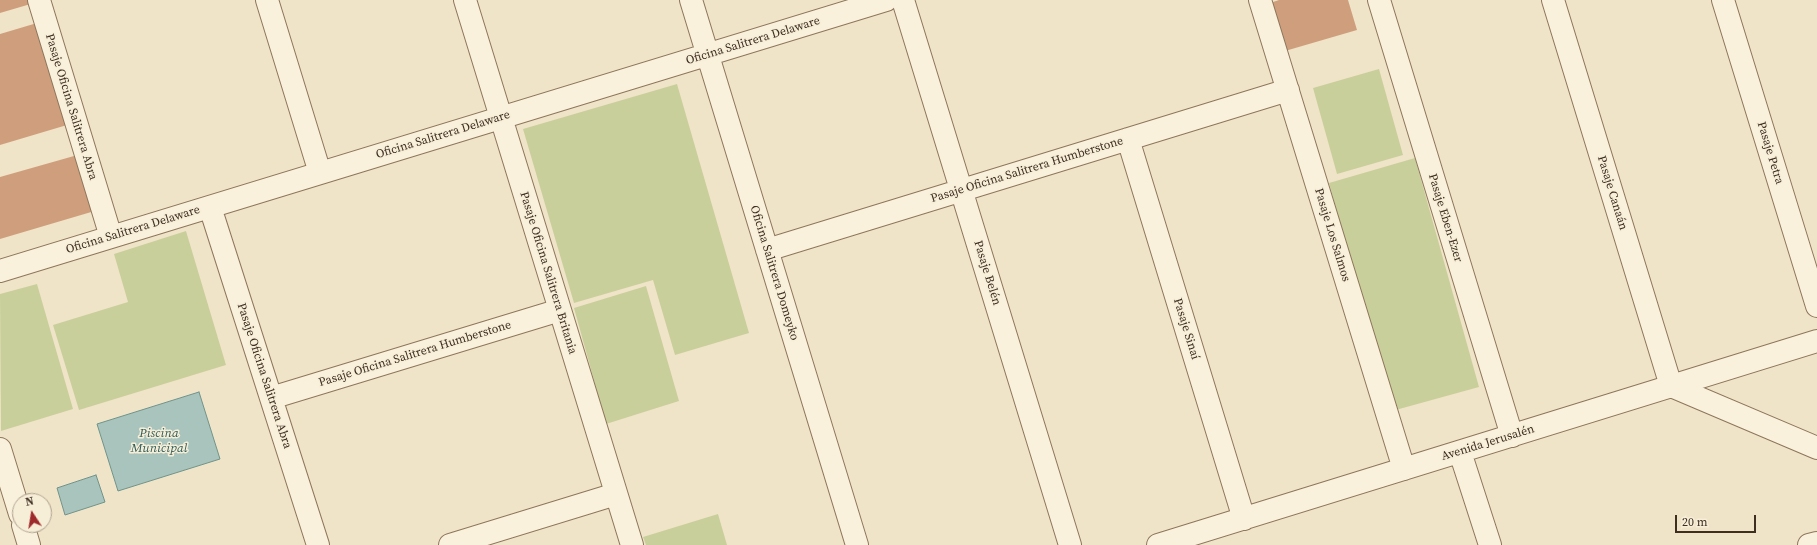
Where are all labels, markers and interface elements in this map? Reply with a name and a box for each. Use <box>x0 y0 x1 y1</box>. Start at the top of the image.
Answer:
street label: Oficina Salitrera Delaware <box>684 14 822 68</box>
street label: Pasaje Oficina Salitrera Abra <box>42 32 100 182</box>
street label: Oficina Salitrera Delaware <box>374 108 512 162</box>
street label: Pasaje Petra <box>1754 120 1786 186</box>
street label: Pasaje Oficina Salitrera Humberstone <box>929 134 1125 206</box>
street label: Pasaje Canaán <box>1594 154 1630 232</box>
street label: Pasaje Eben-Ezer <box>1425 172 1465 264</box>
street label: Pasaje Los Salmos <box>1311 187 1353 283</box>
street label: Pasaje Oficina Salitrera Britania <box>516 190 580 356</box>
street label: Oficina Salitrera Delaware <box>64 203 202 257</box>
street label: Oficina Salitrera Domeyko <box>747 204 801 342</box>
street label: Pasaje Belén <box>970 239 1004 307</box>
street label: Pasaje Sinaí <box>1170 297 1202 361</box>
street label: Pasaje Oficina Salitrera Abra <box>234 301 294 451</box>
street label: Pasaje Oficina Salitrera Humberstone <box>317 318 513 390</box>
street label: Avenida Jerusalén <box>1440 422 1536 464</box>
water label: Piscina Municipal <box>131 426 187 457</box>
north arrow <box>12 493 52 533</box>
text: N <box>24 494 35 510</box>
scale bar <box>1677 507 1758 533</box>
text: 20 m <box>1682 514 1708 530</box>

